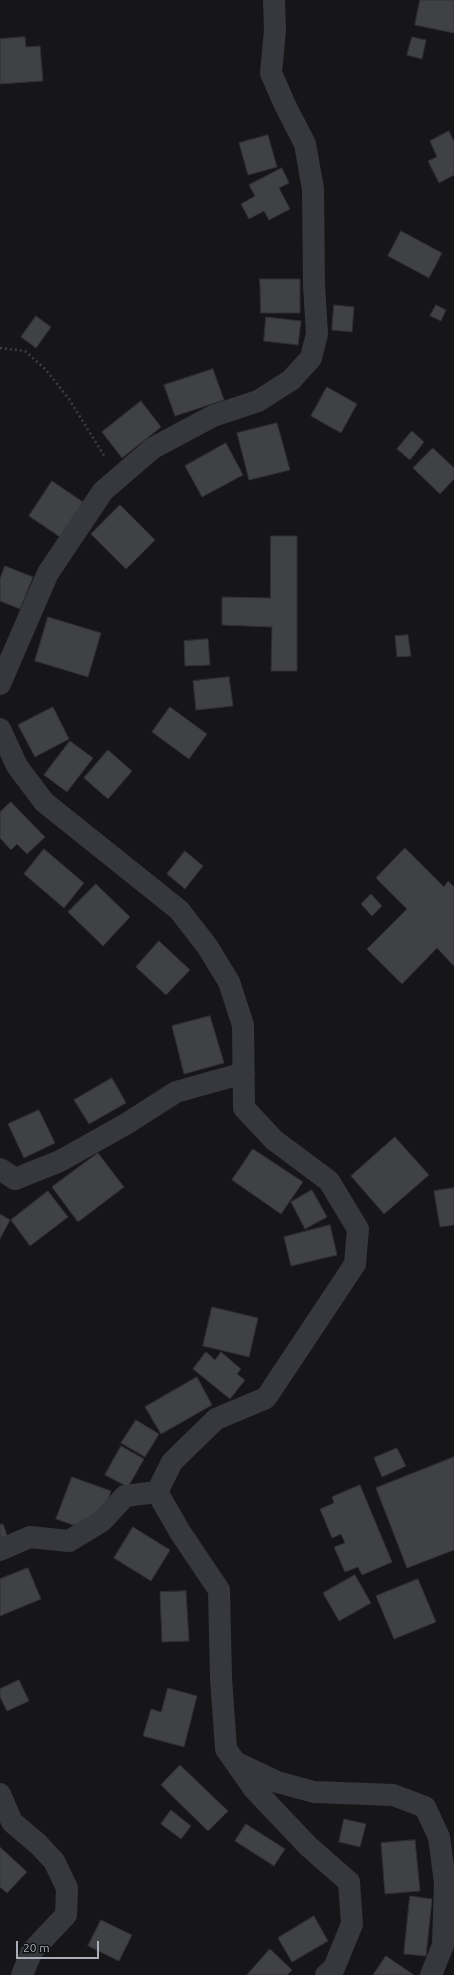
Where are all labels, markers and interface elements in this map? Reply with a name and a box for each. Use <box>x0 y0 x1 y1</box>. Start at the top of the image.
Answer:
scale bar <box>18 1933 101 1959</box>
text: 20 m <box>23 1941 50 1954</box>

